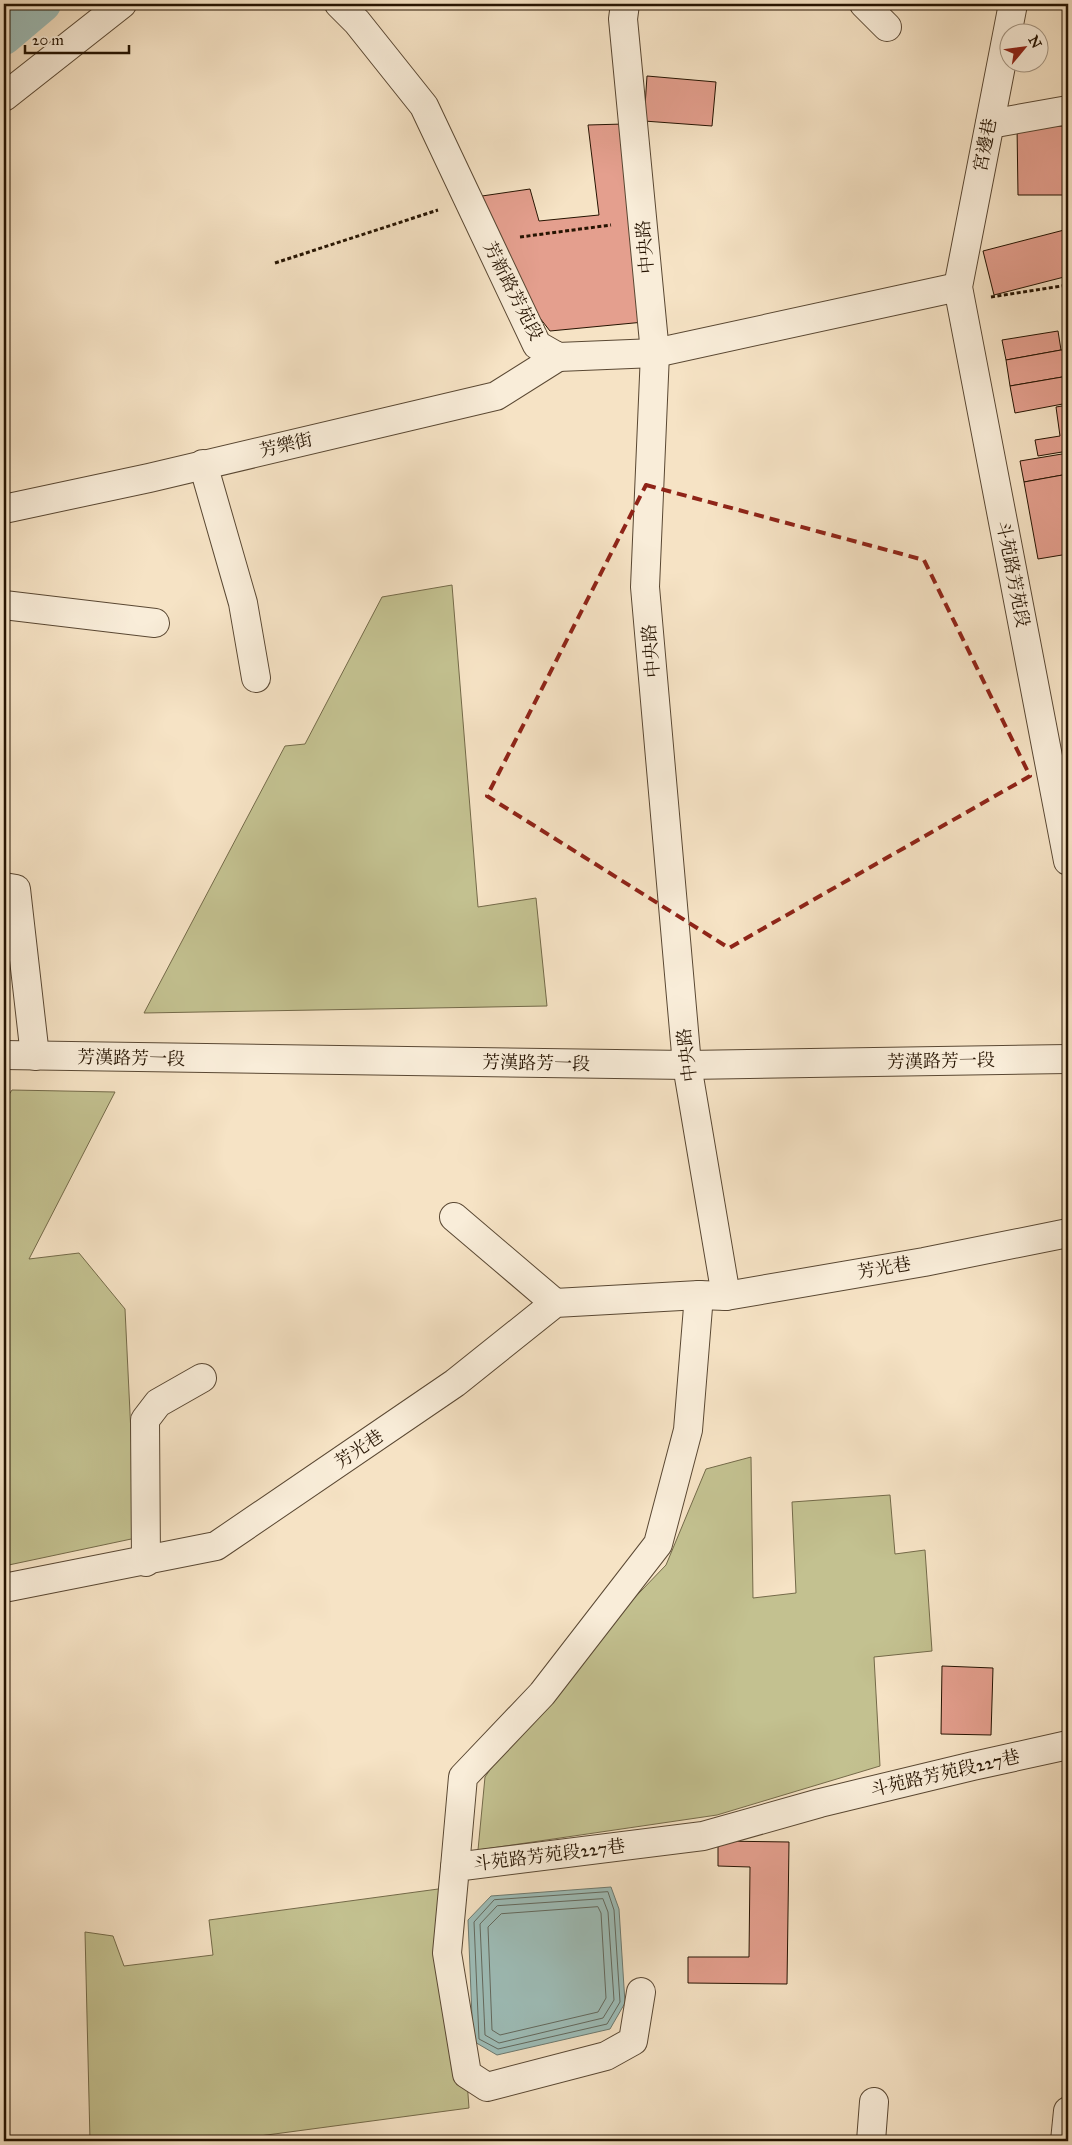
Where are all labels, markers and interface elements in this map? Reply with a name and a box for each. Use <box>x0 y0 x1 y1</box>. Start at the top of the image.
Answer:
scale bar <box>25 22 129 54</box>
north arrow <box>1000 22 1050 72</box>
text: 20 m <box>32 31 64 49</box>
text: N <box>1025 33 1045 51</box>
street label: 宮邊巷 <box>969 116 1001 174</box>
street label: 中央路 <box>632 219 658 275</box>
street label: 芳新路芳苑段 <box>479 238 547 344</box>
street label: 芳樂街 <box>257 428 315 462</box>
street label: 斗苑路芳苑段 <box>992 519 1034 629</box>
street label: 中央路 <box>638 623 664 679</box>
street label: 中央路 <box>673 1027 701 1083</box>
street label: 芳漢路芳一段 <box>77 1046 185 1070</box>
street label: 芳漢路芳一段 <box>887 1049 995 1073</box>
street label: 芳漢路芳一段 <box>482 1051 590 1075</box>
street label: 芳光巷 <box>856 1252 912 1284</box>
street label: 芳光巷 <box>330 1425 388 1473</box>
street label: 斗苑路芳苑段227巷 <box>868 1745 1022 1801</box>
street label: 斗苑路芳苑段227巷 <box>472 1835 626 1875</box>

